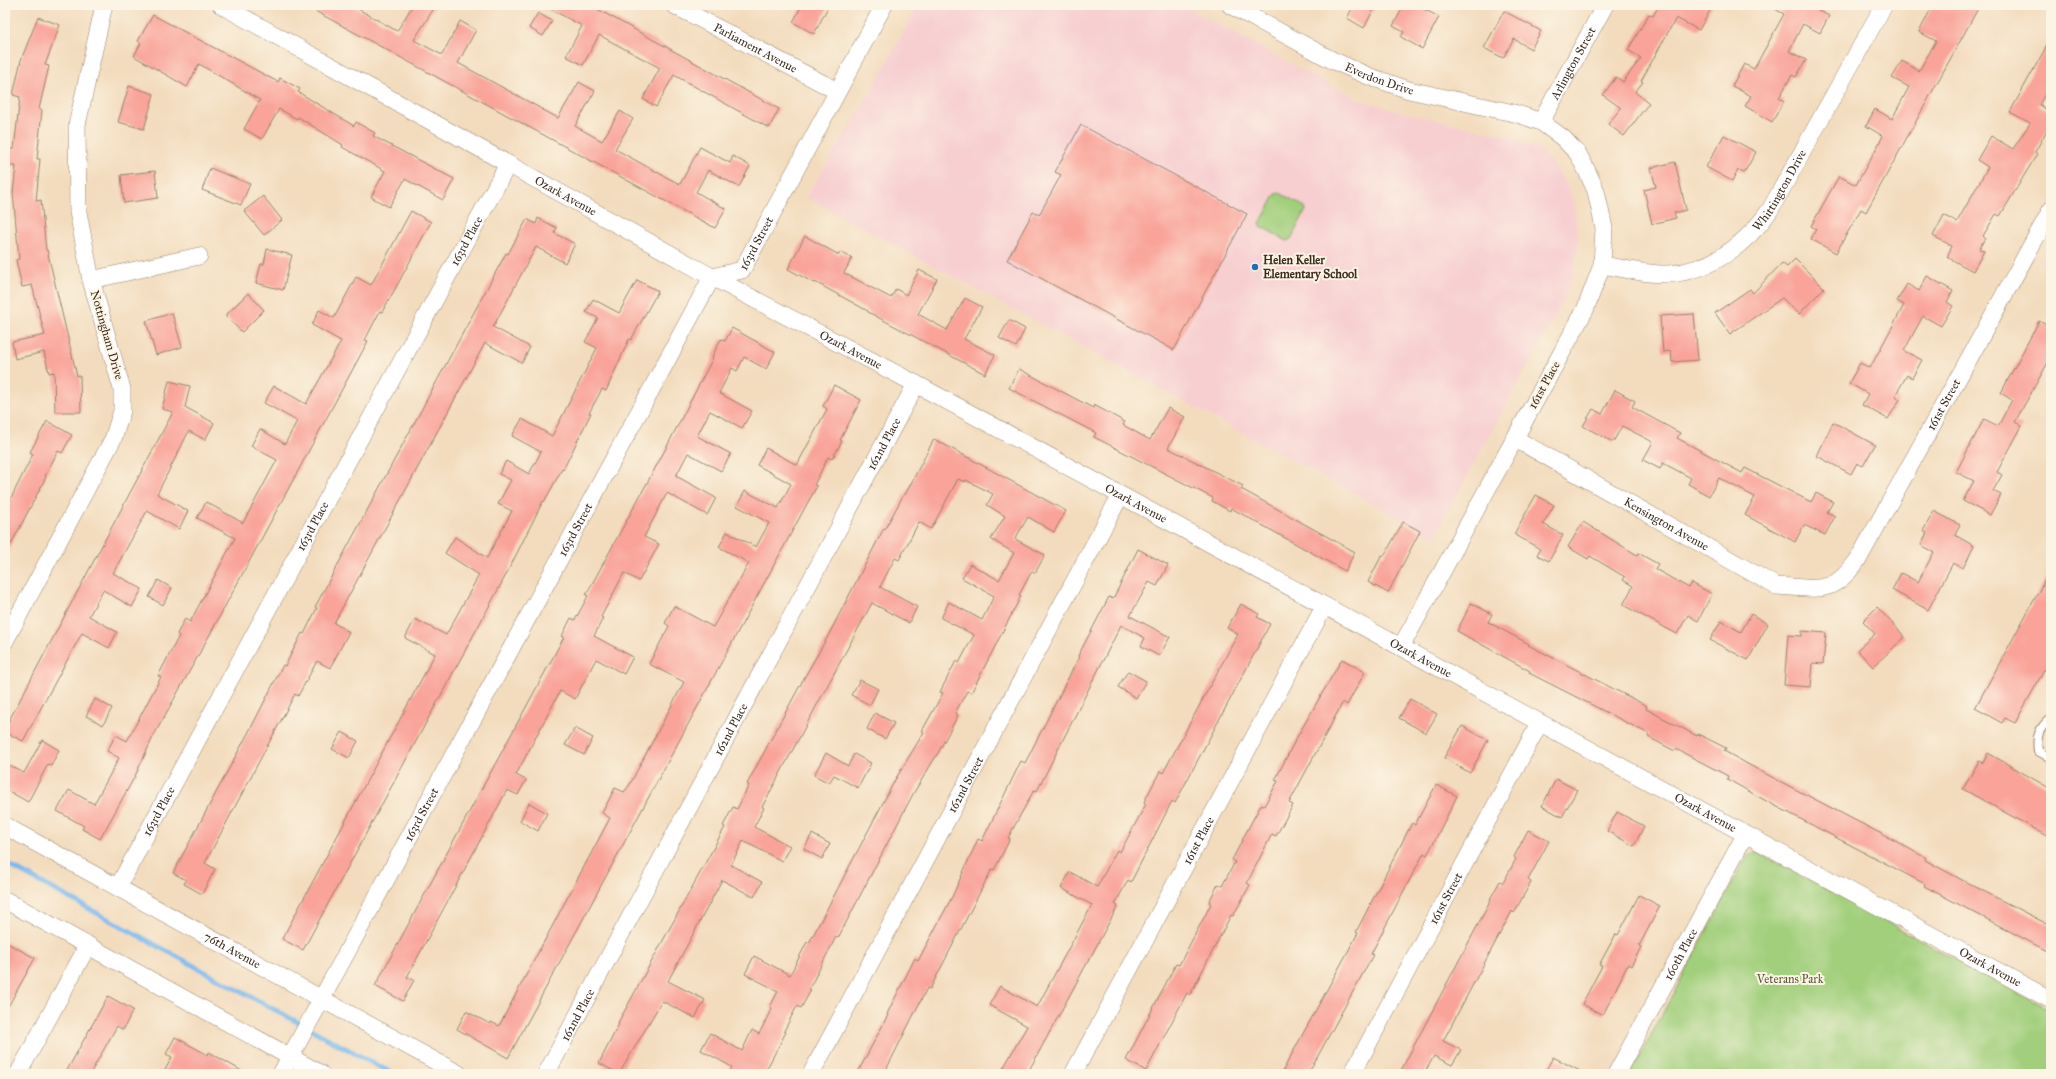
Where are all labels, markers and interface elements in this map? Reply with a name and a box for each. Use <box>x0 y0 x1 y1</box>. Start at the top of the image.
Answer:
street label: Parliament Avenue <box>711 20 799 76</box>
street label: Arlington Street <box>1547 24 1599 103</box>
street label: Everdon Drive <box>1343 60 1415 98</box>
street label: Whittington Drive <box>1749 147 1809 234</box>
street label: Ozark Avenue <box>532 173 599 219</box>
street label: 163rd Place <box>447 214 485 268</box>
street label: 163rd Street <box>736 214 777 273</box>
place label: Helen Keller Elementary School <box>1263 253 1358 282</box>
marker: Helen Keller Elementary School <box>1250 262 1260 272</box>
street label: Nottingham Drive <box>87 289 126 381</box>
street label: Ozark Avenue <box>817 328 884 372</box>
street label: 161st Place <box>1525 359 1563 411</box>
street label: 161st Street <box>1924 376 1964 433</box>
street label: 162nd Place <box>864 415 904 472</box>
street label: Ozark Avenue <box>1103 481 1169 526</box>
street label: Kensington Avenue <box>1621 495 1711 554</box>
street label: 163rd Place <box>294 499 332 553</box>
street label: 163rd Street <box>555 500 596 559</box>
street label: Ozark Avenue <box>1387 635 1454 680</box>
street label: 162nd Place <box>711 701 750 758</box>
street label: 162nd Street <box>945 754 987 815</box>
street label: 163rd Place <box>140 784 178 838</box>
street label: 163rd Street <box>401 785 442 844</box>
street label: Ozark Avenue <box>1672 790 1739 835</box>
street label: 161st Place <box>1180 814 1217 867</box>
street label: 161st Street <box>1426 870 1466 927</box>
street label: 160th Place <box>1661 926 1700 983</box>
street label: 76th Avenue <box>202 929 263 971</box>
street label: Ozark Avenue <box>1957 945 2024 990</box>
park label: Veterans Park <box>1756 972 1824 986</box>
street label: 162nd Place <box>558 986 597 1043</box>

